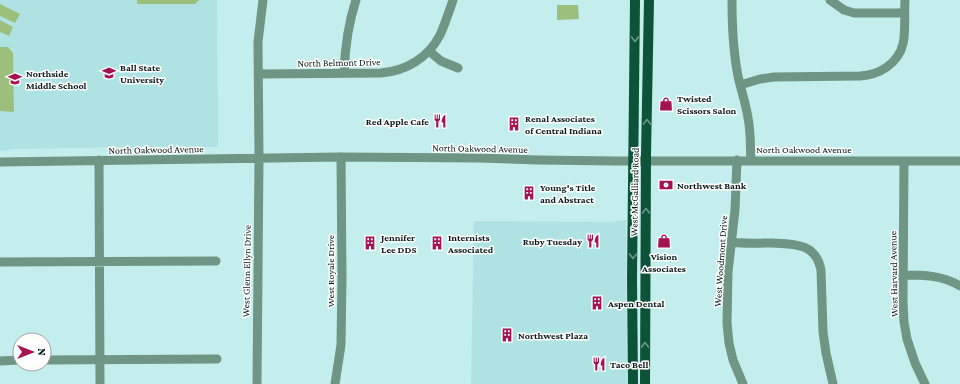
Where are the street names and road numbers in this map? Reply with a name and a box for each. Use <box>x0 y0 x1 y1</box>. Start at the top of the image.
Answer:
street label: North Belmont Drive <box>297 56 381 69</box>
street label: North Oakwood Avenue <box>432 142 528 155</box>
street label: North Oakwood Avenue <box>108 143 204 156</box>
street label: North Oakwood Avenue <box>756 144 852 155</box>
street label: West McGalliard Road <box>628 147 641 237</box>
street label: West Woodmont Drive <box>712 214 729 307</box>
street label: West Glenn Ellyn Drive <box>240 224 253 317</box>
street label: West Harvard Avenue <box>887 230 900 317</box>
street label: West Royale Drive <box>325 234 336 307</box>

